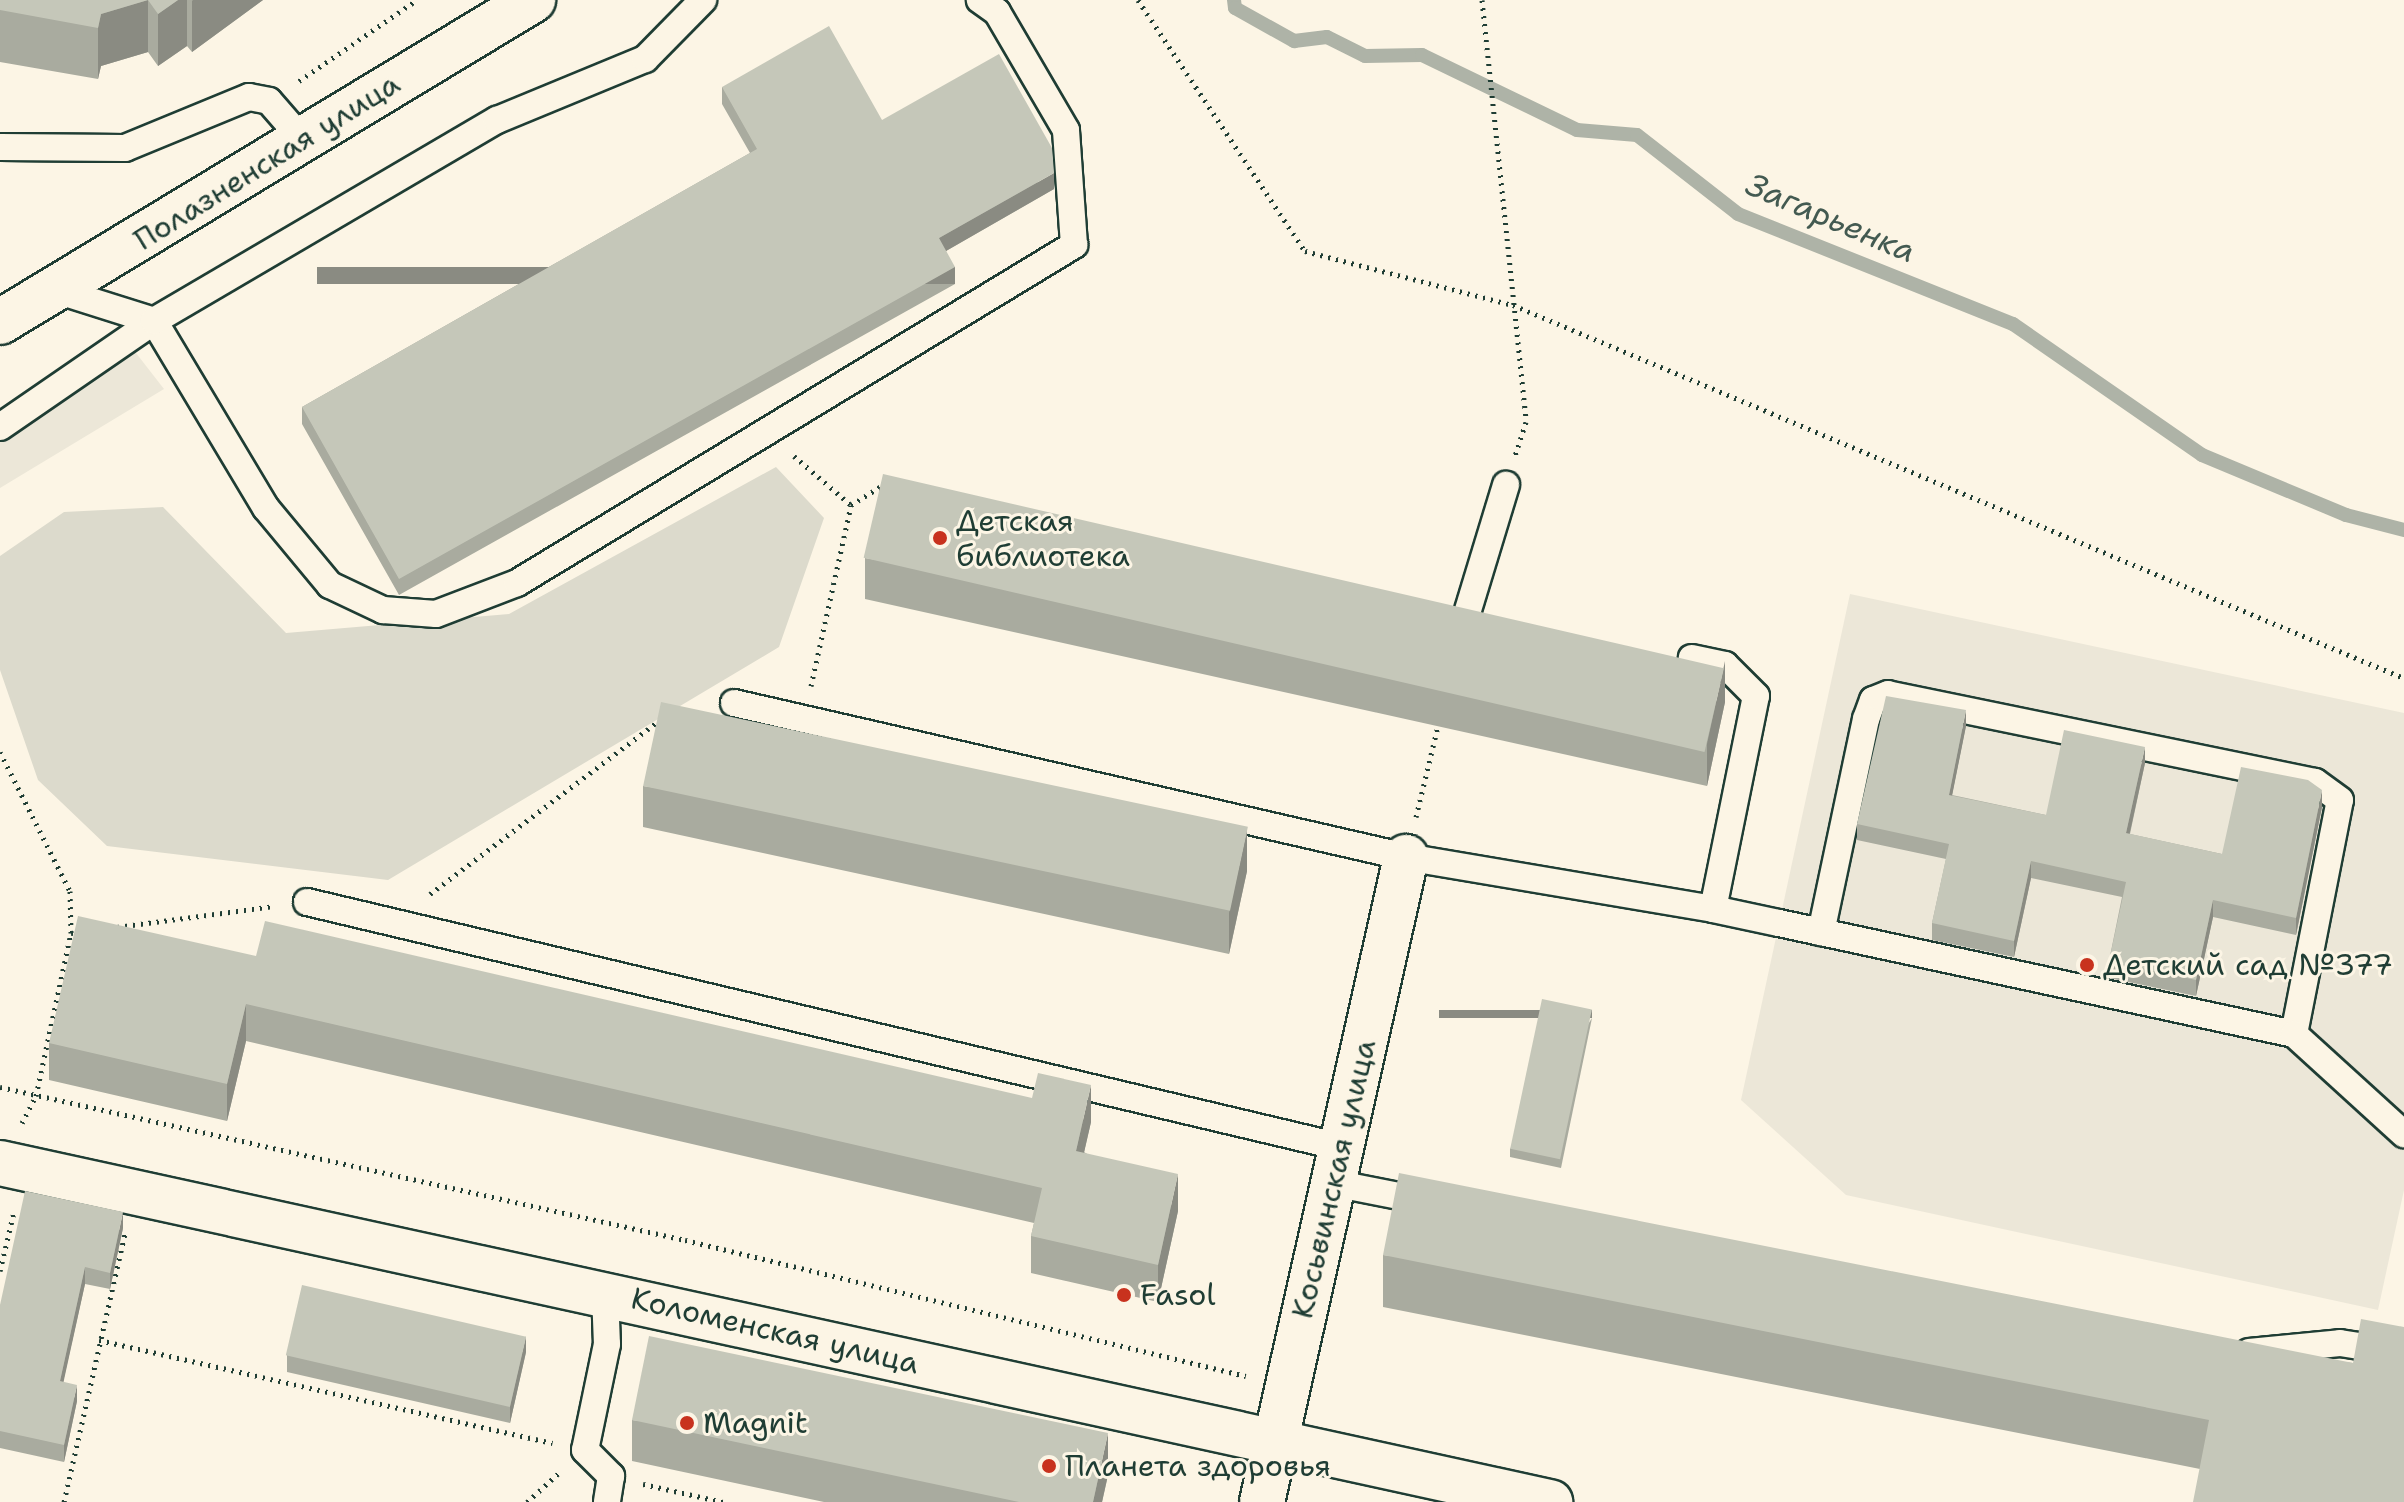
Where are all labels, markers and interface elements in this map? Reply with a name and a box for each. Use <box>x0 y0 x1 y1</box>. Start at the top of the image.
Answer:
street label: Полазненская улица <box>128 66 406 258</box>
water label: Загарьенка <box>1740 165 1922 271</box>
place label: Детская библиотека <box>956 503 1130 574</box>
marker: Детская библиотека <box>931 529 949 547</box>
place label: Детский сад №377 <box>2103 947 2393 983</box>
marker: Детский сад №377 <box>2078 956 2096 974</box>
street label: Косьвинская улица <box>1284 1036 1384 1322</box>
place label: Fasol <box>1140 1277 1215 1313</box>
street label: Коломенская улица <box>628 1280 922 1382</box>
marker: Fasol <box>1115 1286 1133 1304</box>
place label: Magnit <box>703 1405 808 1441</box>
marker: Magnit <box>678 1414 696 1432</box>
place label: Планета здоровья <box>1065 1448 1331 1484</box>
marker: Планета здоровья <box>1040 1457 1058 1475</box>

